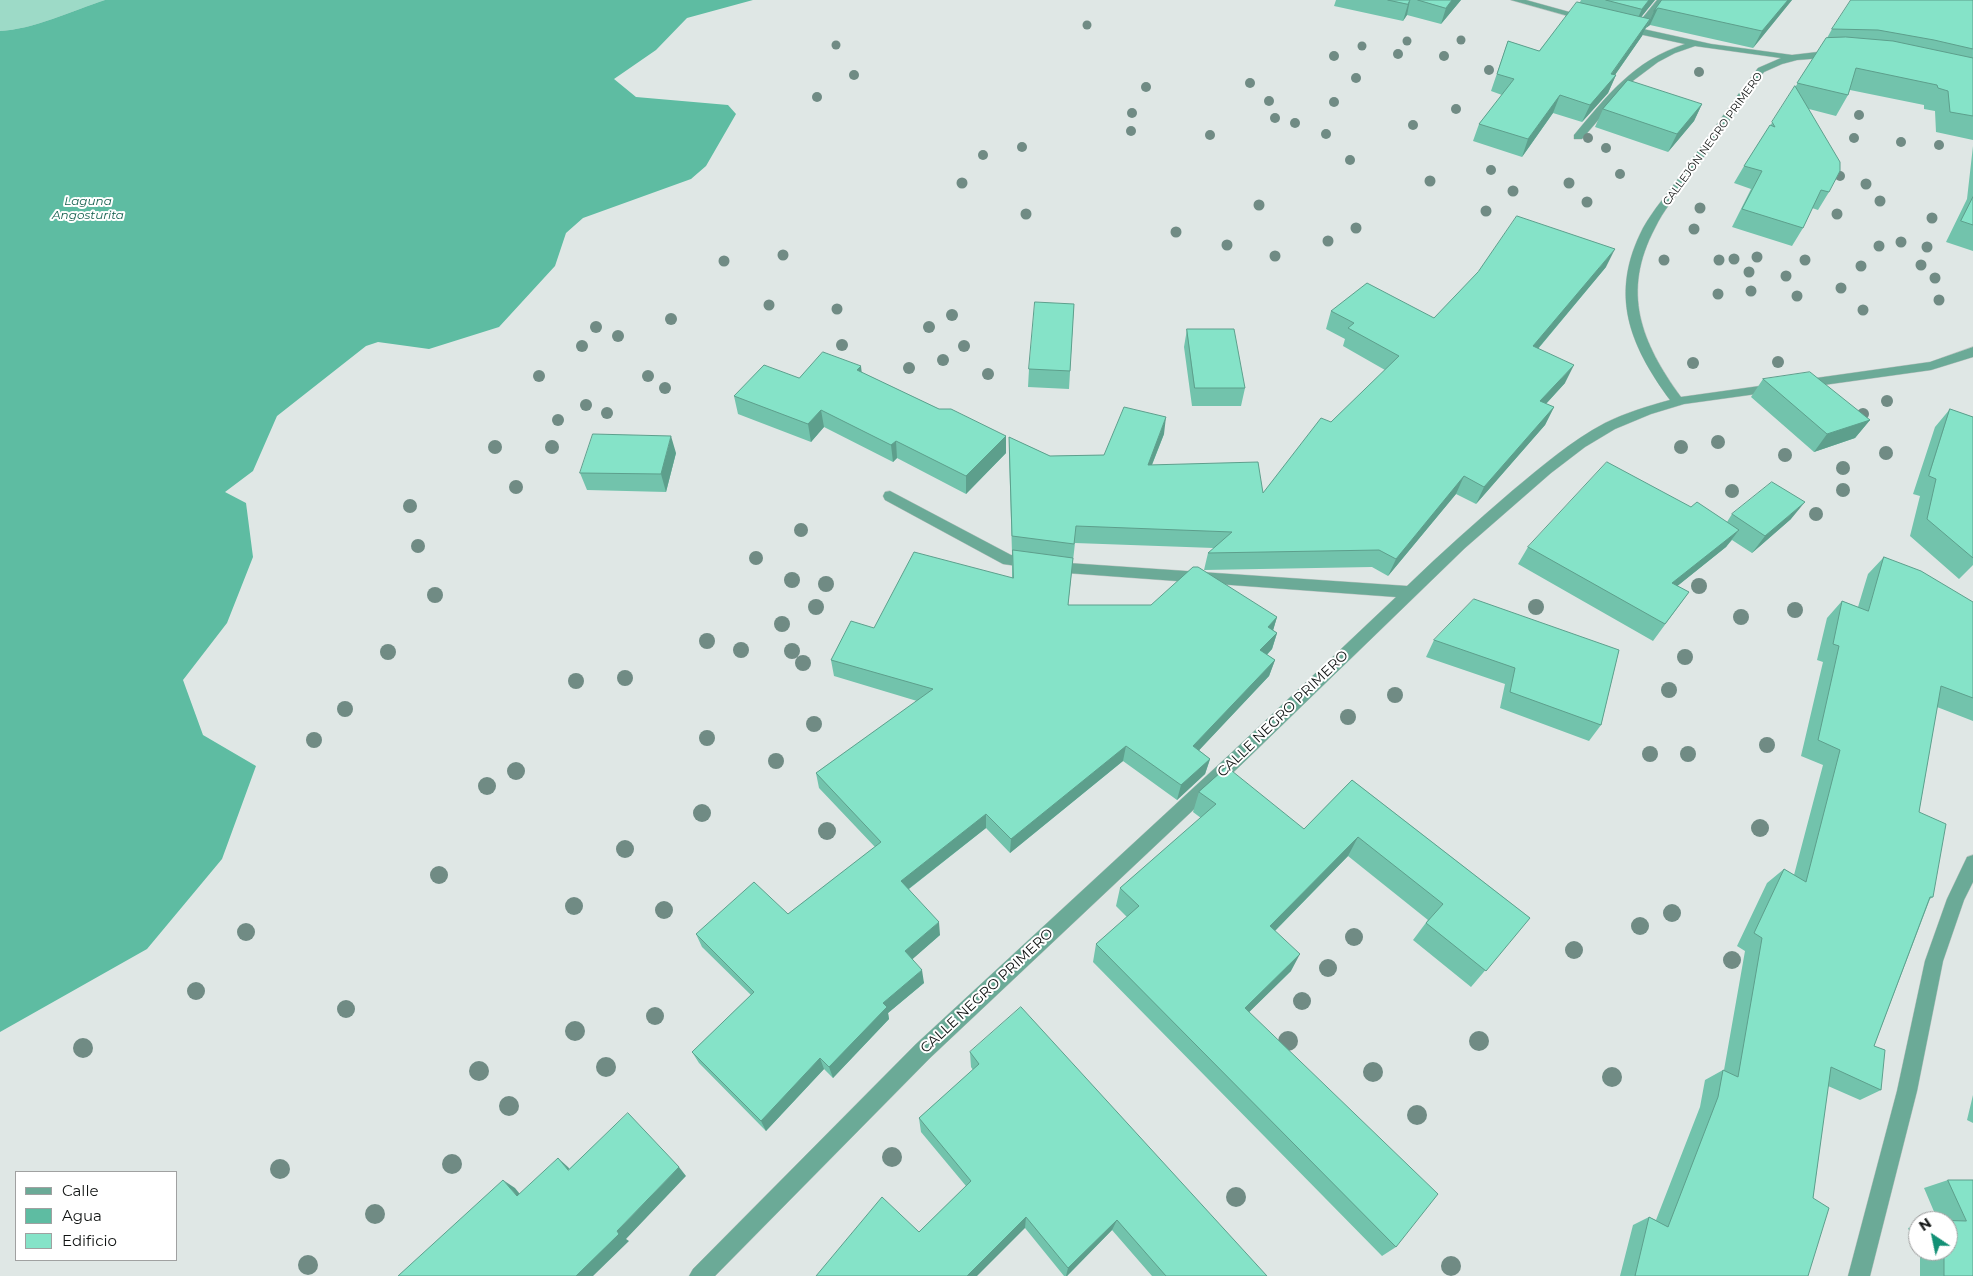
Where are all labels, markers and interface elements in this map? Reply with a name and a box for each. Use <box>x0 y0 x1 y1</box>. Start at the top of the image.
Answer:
street label: CALLEJÓN NEGRO PRIMERO <box>1660 70 1766 208</box>
water label: Laguna Angosturita <box>52 194 124 222</box>
street label: CALLE NEGRO PRIMERO <box>1214 647 1352 781</box>
street label: CALLE NEGRO PRIMERO <box>917 925 1057 1057</box>
legend <box>15 1171 178 1261</box>
text: Calle <box>62 1181 99 1200</box>
text: Agua <box>62 1206 102 1225</box>
north arrow <box>1908 1211 1958 1261</box>
text: N <box>1915 1214 1935 1235</box>
text: Edificio <box>62 1231 117 1250</box>

